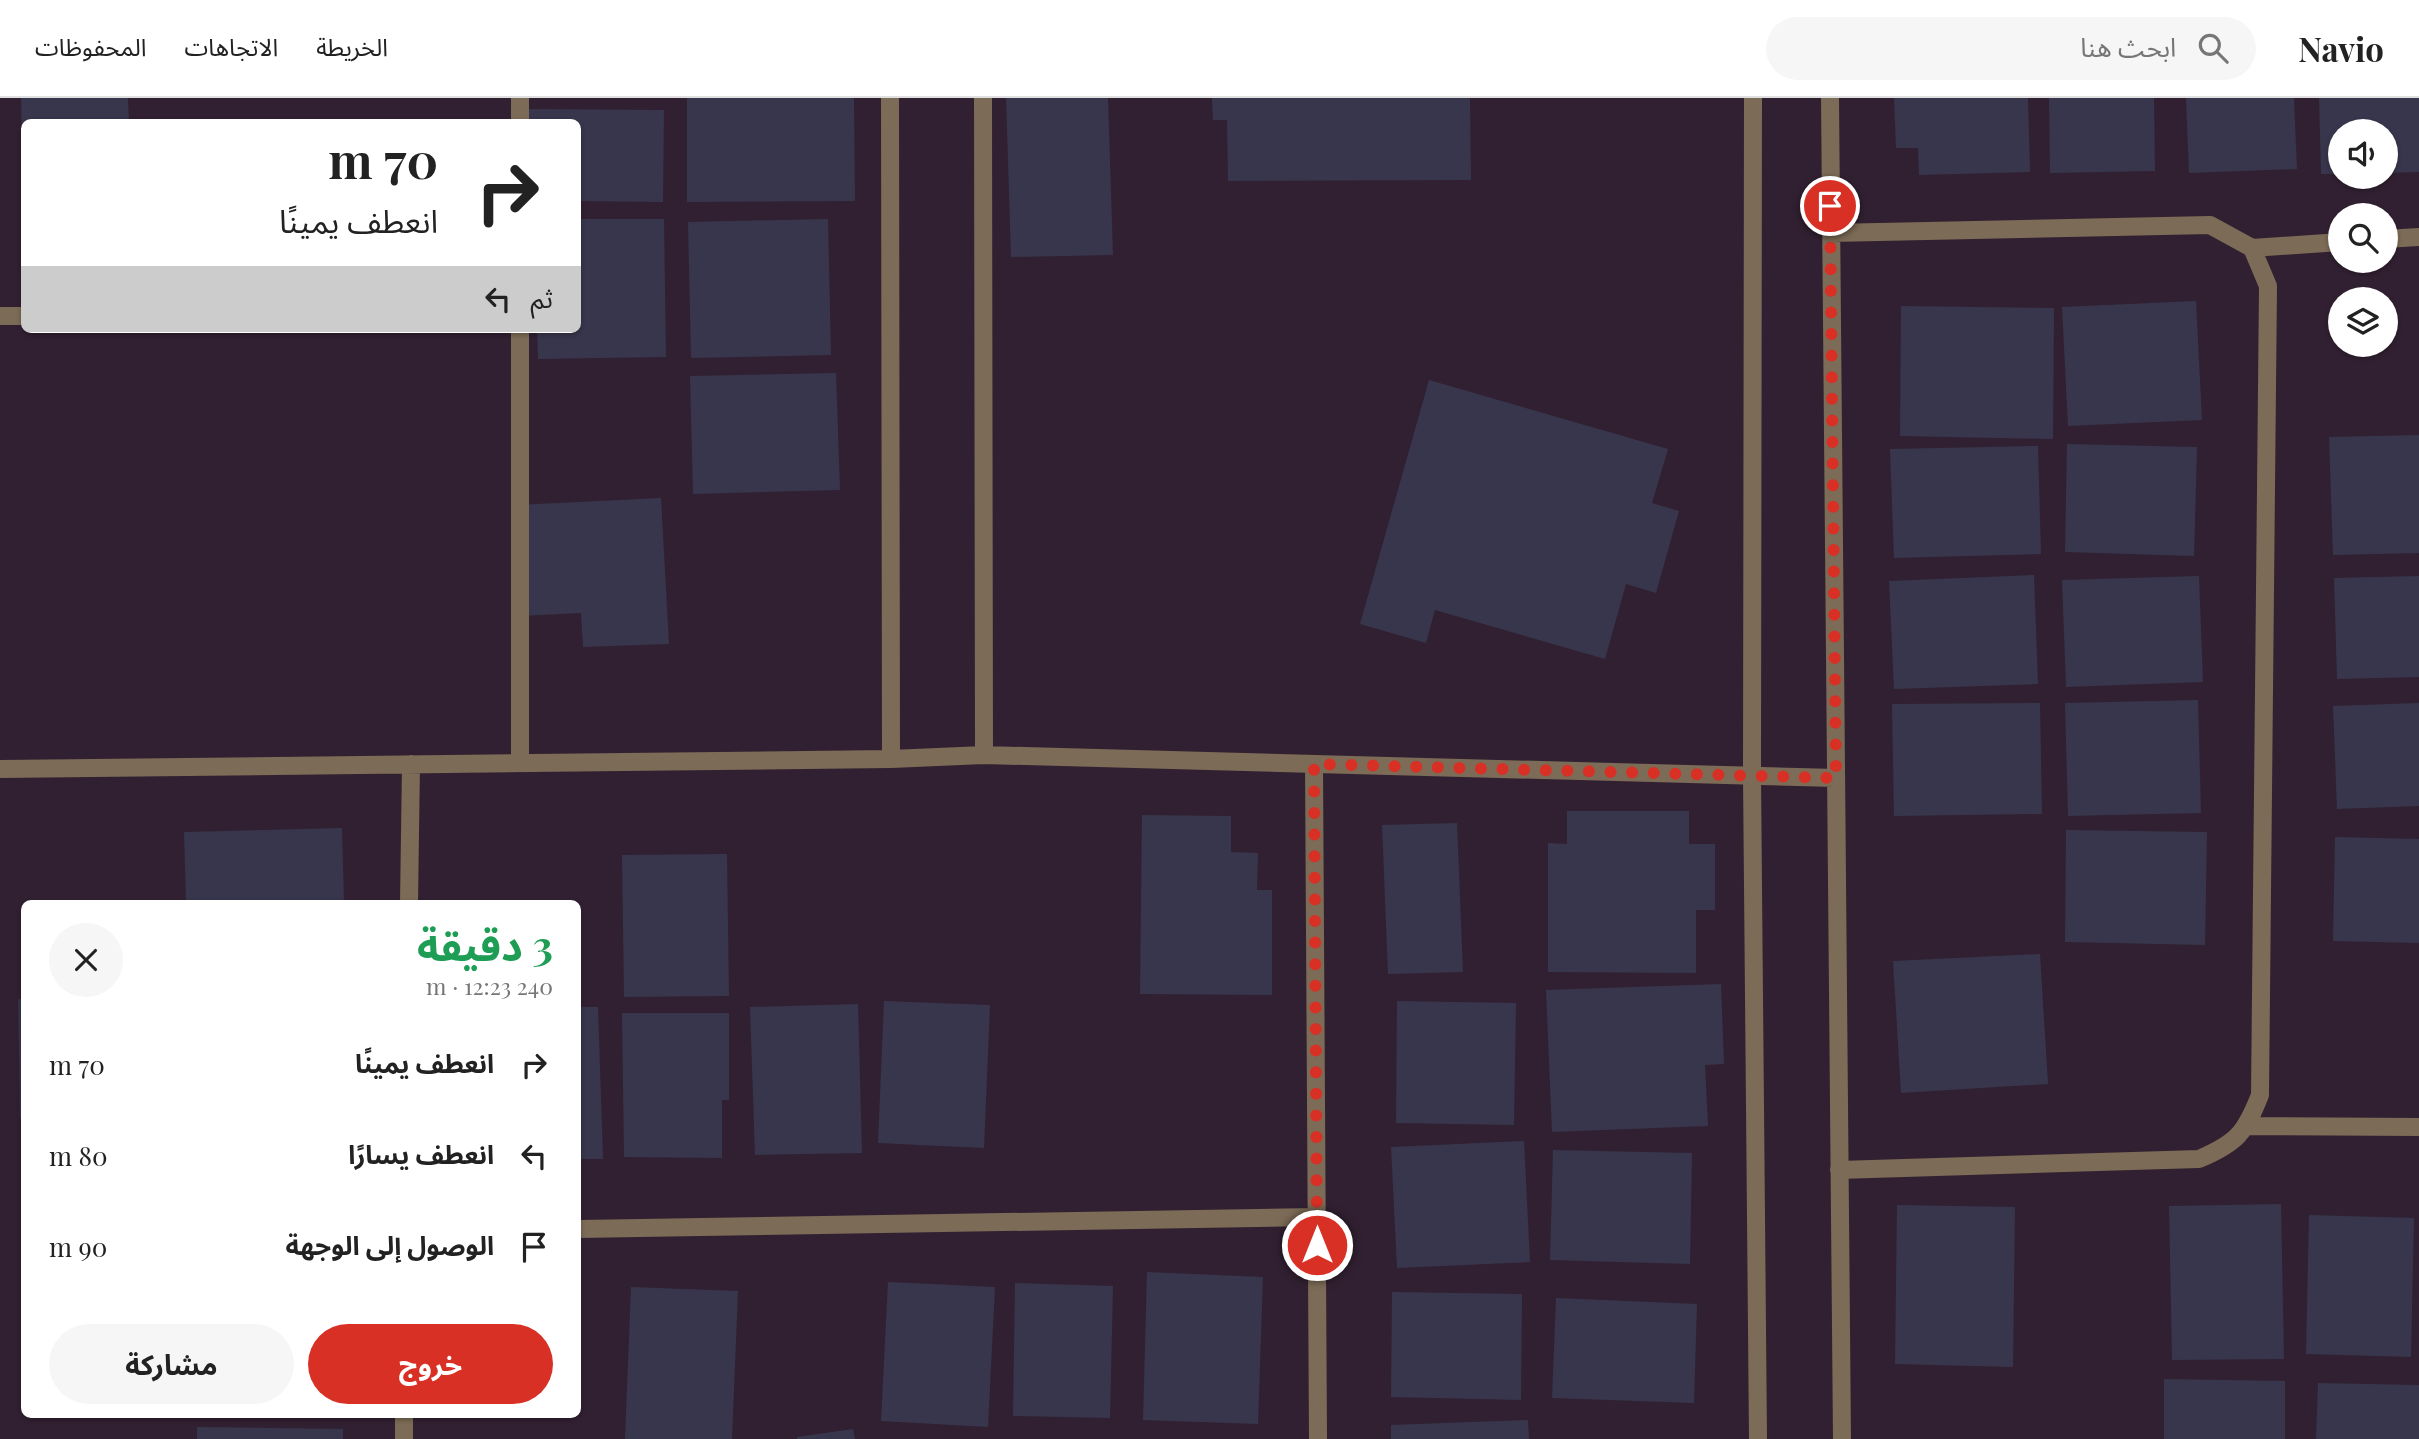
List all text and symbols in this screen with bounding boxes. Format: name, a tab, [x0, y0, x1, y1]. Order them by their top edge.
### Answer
search box	[1766, 17, 2256, 80]
text: Navio	[2298, 26, 2384, 70]
text: ابحث هنا	[2080, 29, 2176, 64]
icon: search	[2194, 29, 2232, 67]
text: المحفوظات	[35, 30, 146, 62]
text: الاتجاهات	[184, 30, 278, 62]
text: الخريطة	[316, 30, 388, 62]
map controls	[2328, 119, 2398, 357]
button: sound	[2328, 119, 2398, 189]
text: 70 m	[328, 126, 438, 191]
icon: right	[462, 147, 553, 238]
pin	[1800, 176, 1860, 236]
icon: arrive	[1811, 187, 1849, 225]
text: انعطف يمينًا	[279, 198, 438, 241]
button: search	[2328, 203, 2398, 273]
icon: left	[479, 280, 517, 318]
text: ثم	[531, 280, 553, 315]
button: layers	[2328, 287, 2398, 357]
text: 3 دقيقة	[417, 916, 553, 972]
button: close	[49, 923, 123, 997]
text: 240 m · 12:23	[426, 970, 553, 1001]
text: انعطف يمينًا	[355, 1045, 494, 1080]
icon: right	[515, 1046, 553, 1084]
text: 70 m	[49, 1047, 105, 1082]
text: انعطف يسارًا	[348, 1136, 494, 1171]
icon: left	[515, 1137, 553, 1175]
text: 80 m	[49, 1138, 108, 1173]
position arrow	[1280, 1208, 1354, 1282]
text: الوصول إلى الوجهة	[286, 1227, 494, 1262]
icon: arrive	[515, 1228, 553, 1266]
text: 90 m	[49, 1229, 107, 1264]
button: مشاركة	[49, 1324, 294, 1404]
button: خروج	[308, 1324, 553, 1404]

